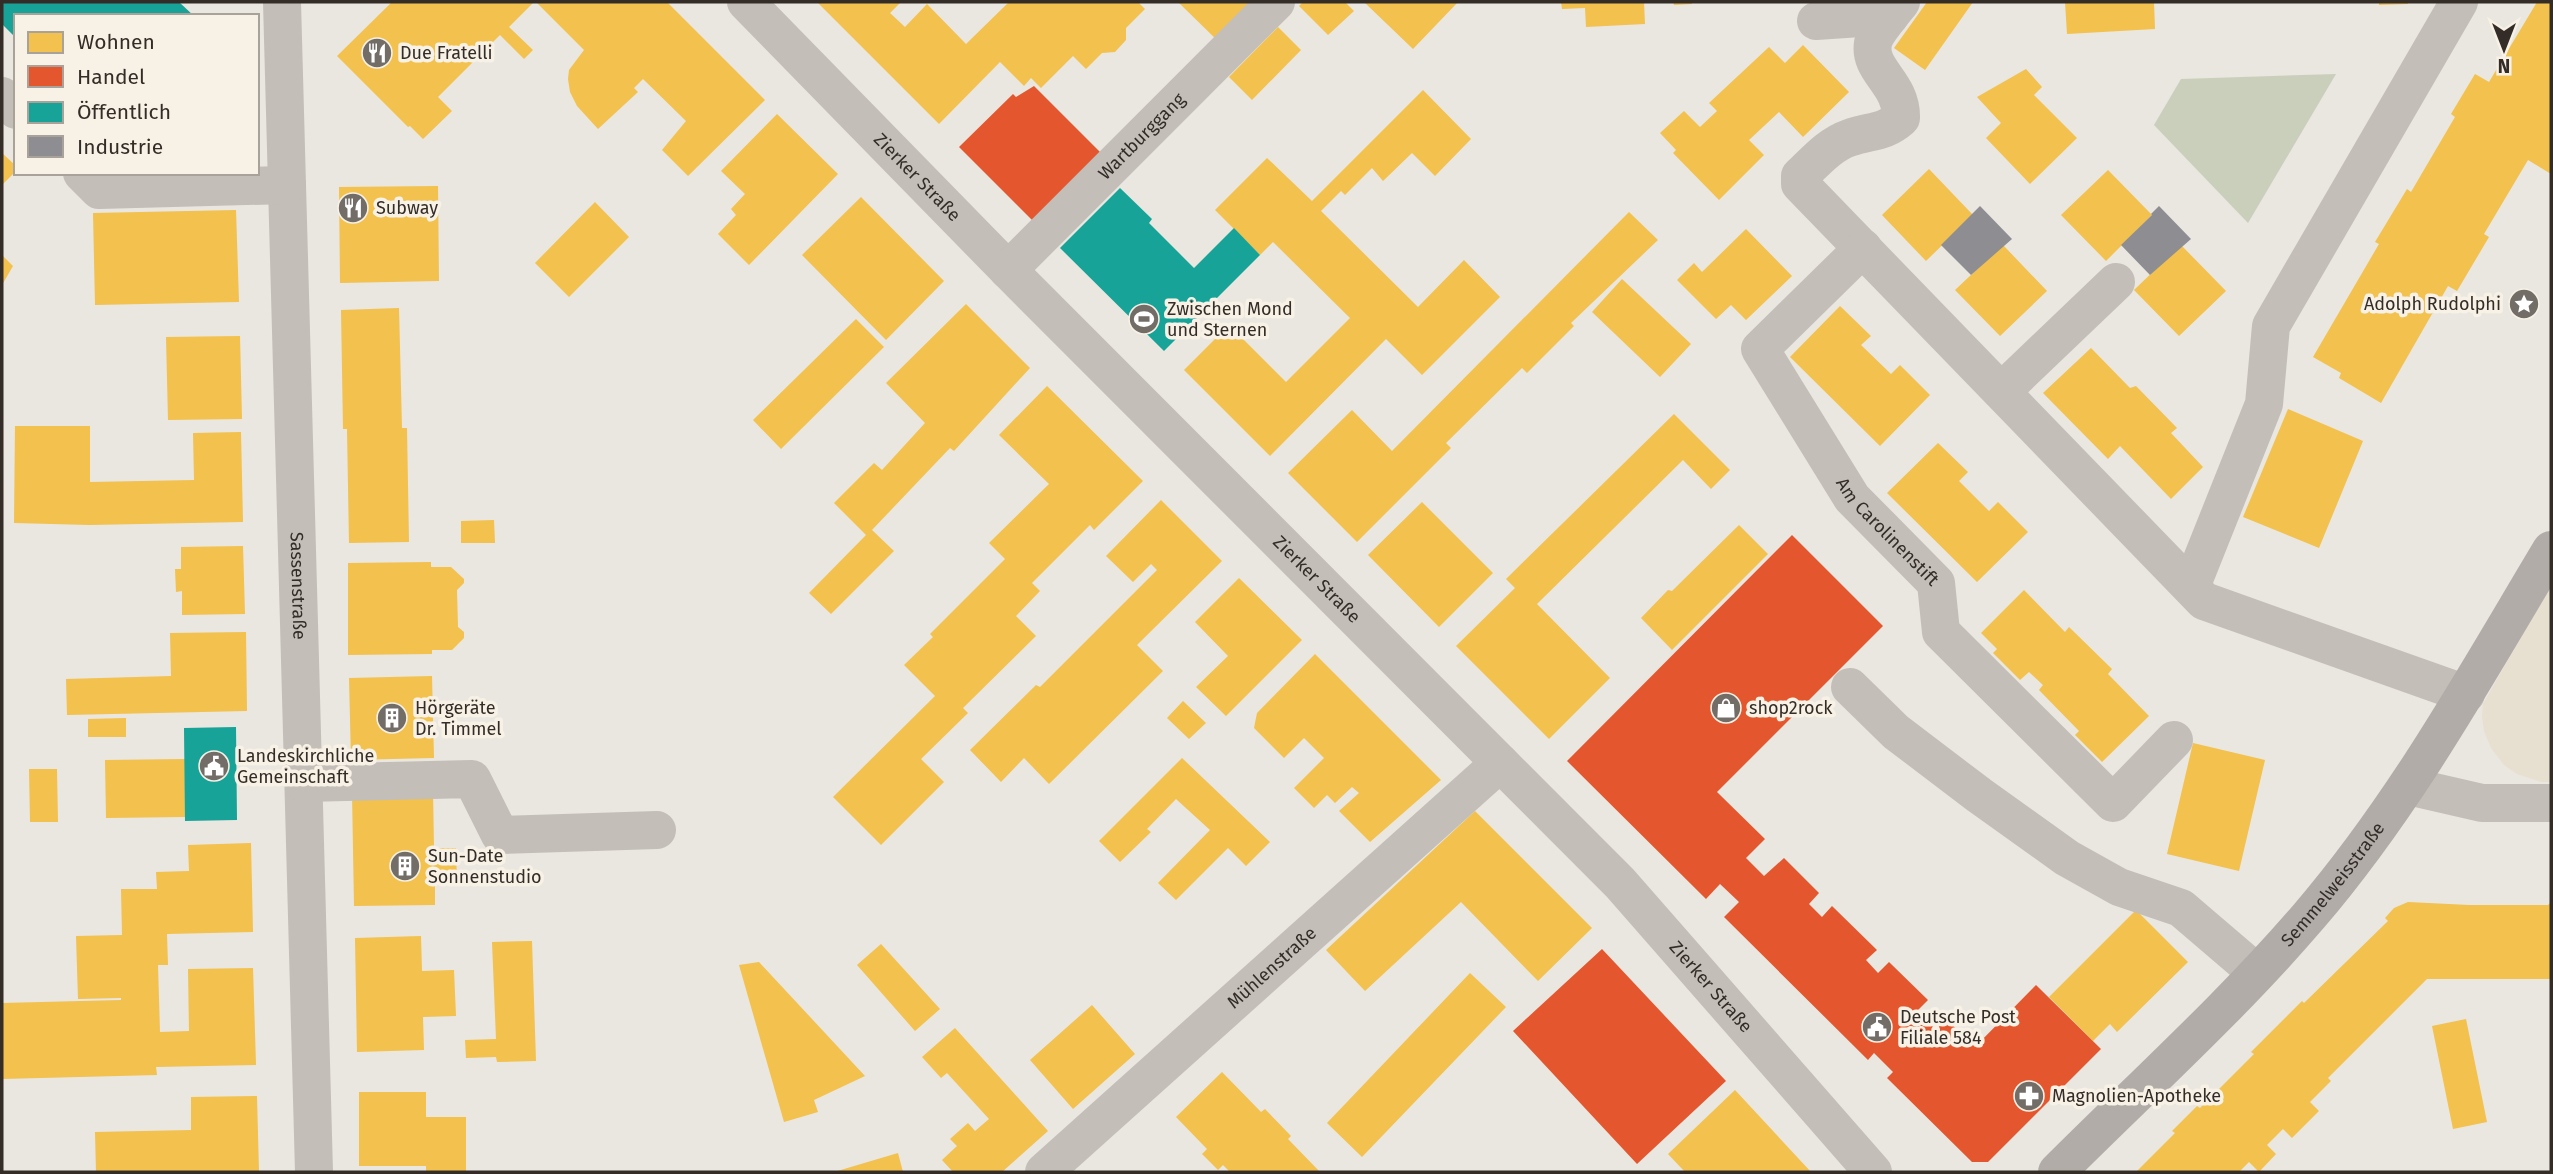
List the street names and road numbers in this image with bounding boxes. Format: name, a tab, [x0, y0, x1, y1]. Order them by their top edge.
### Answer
street label: Wartburggang	[1094, 88, 1190, 184]
street label: Zierker Straße	[869, 128, 965, 226]
street label: Am Carolinenstift	[1831, 474, 1944, 591]
street label: Zierker Straße	[1269, 531, 1365, 628]
street label: Sassenstraße	[285, 532, 310, 640]
street label: Semmelweisstraße	[2276, 818, 2389, 951]
street label: Mühlenstraße	[1223, 922, 1321, 1013]
street label: Zierker Straße	[1665, 936, 1757, 1037]

